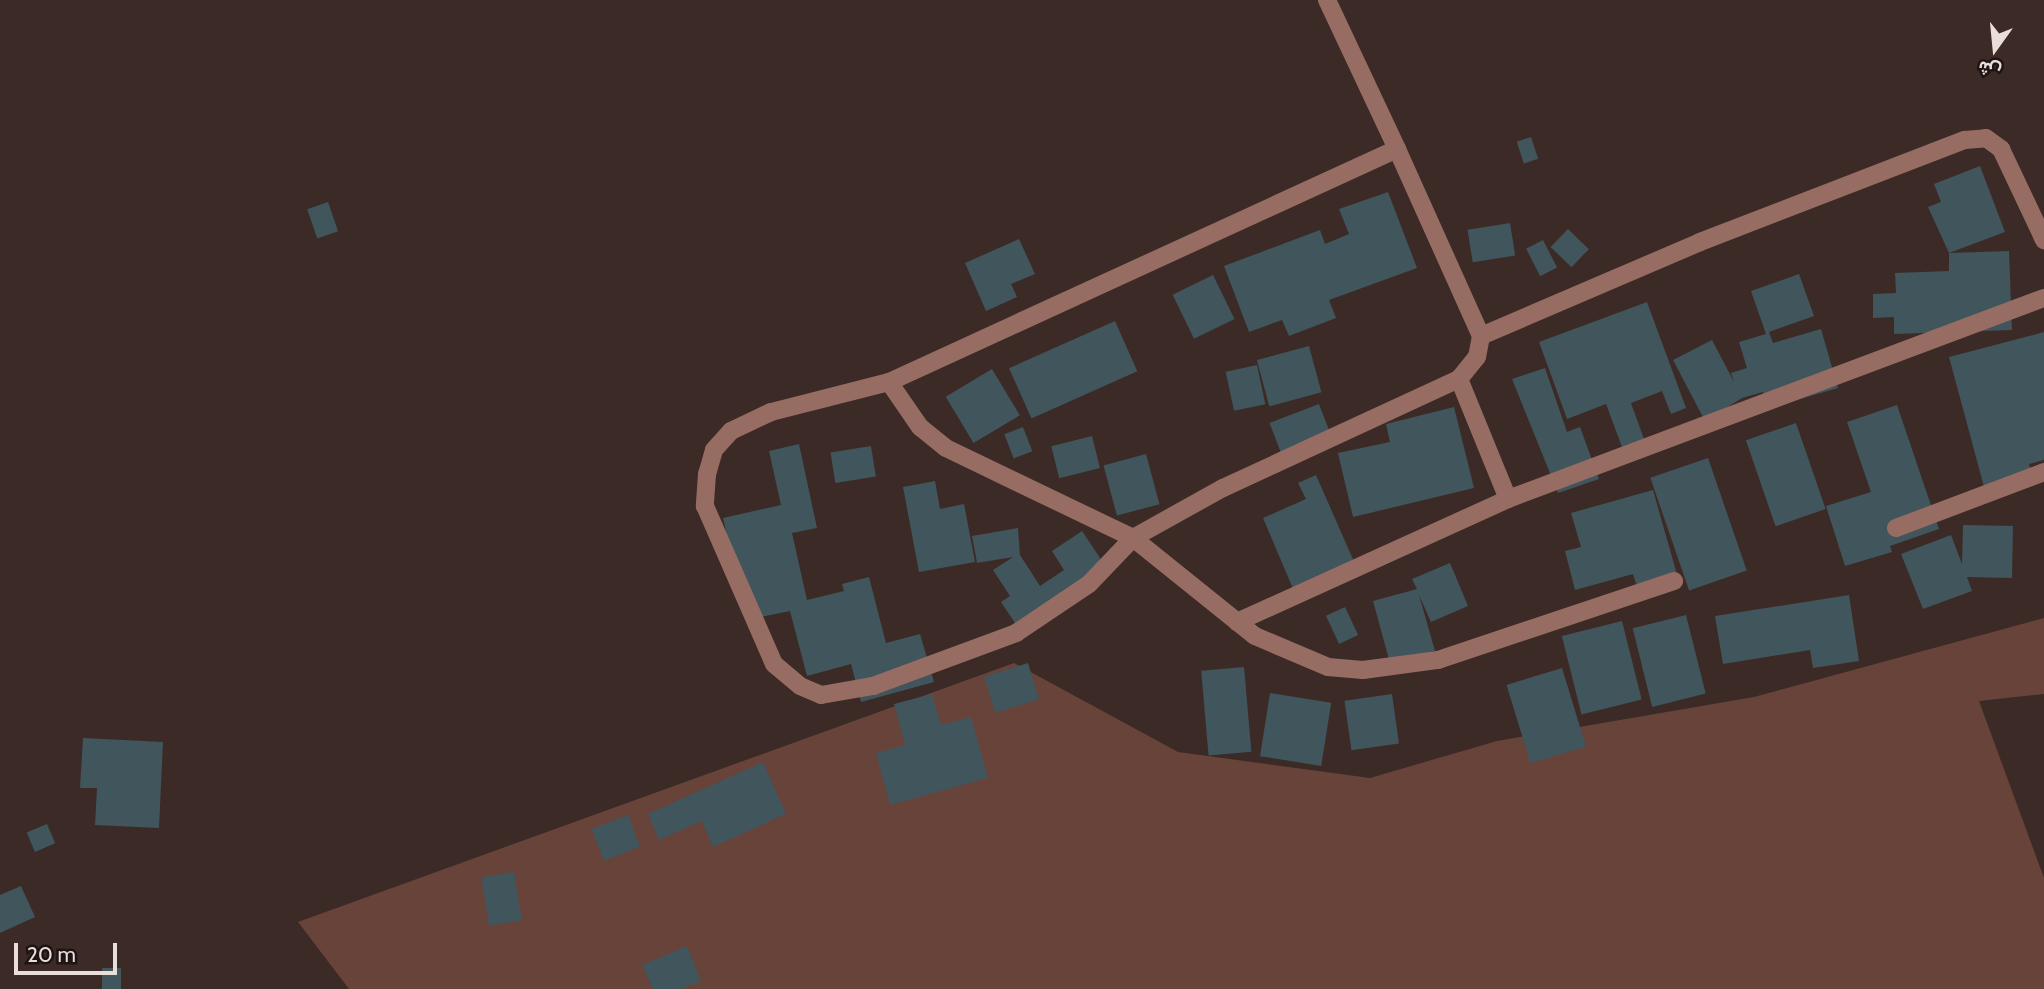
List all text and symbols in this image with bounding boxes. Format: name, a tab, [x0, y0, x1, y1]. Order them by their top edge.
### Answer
north arrow	[1960, 14, 2030, 84]
text: ش	[1975, 56, 2003, 84]
scale bar	[18, 930, 121, 974]
text: 20 m	[27, 942, 76, 967]

